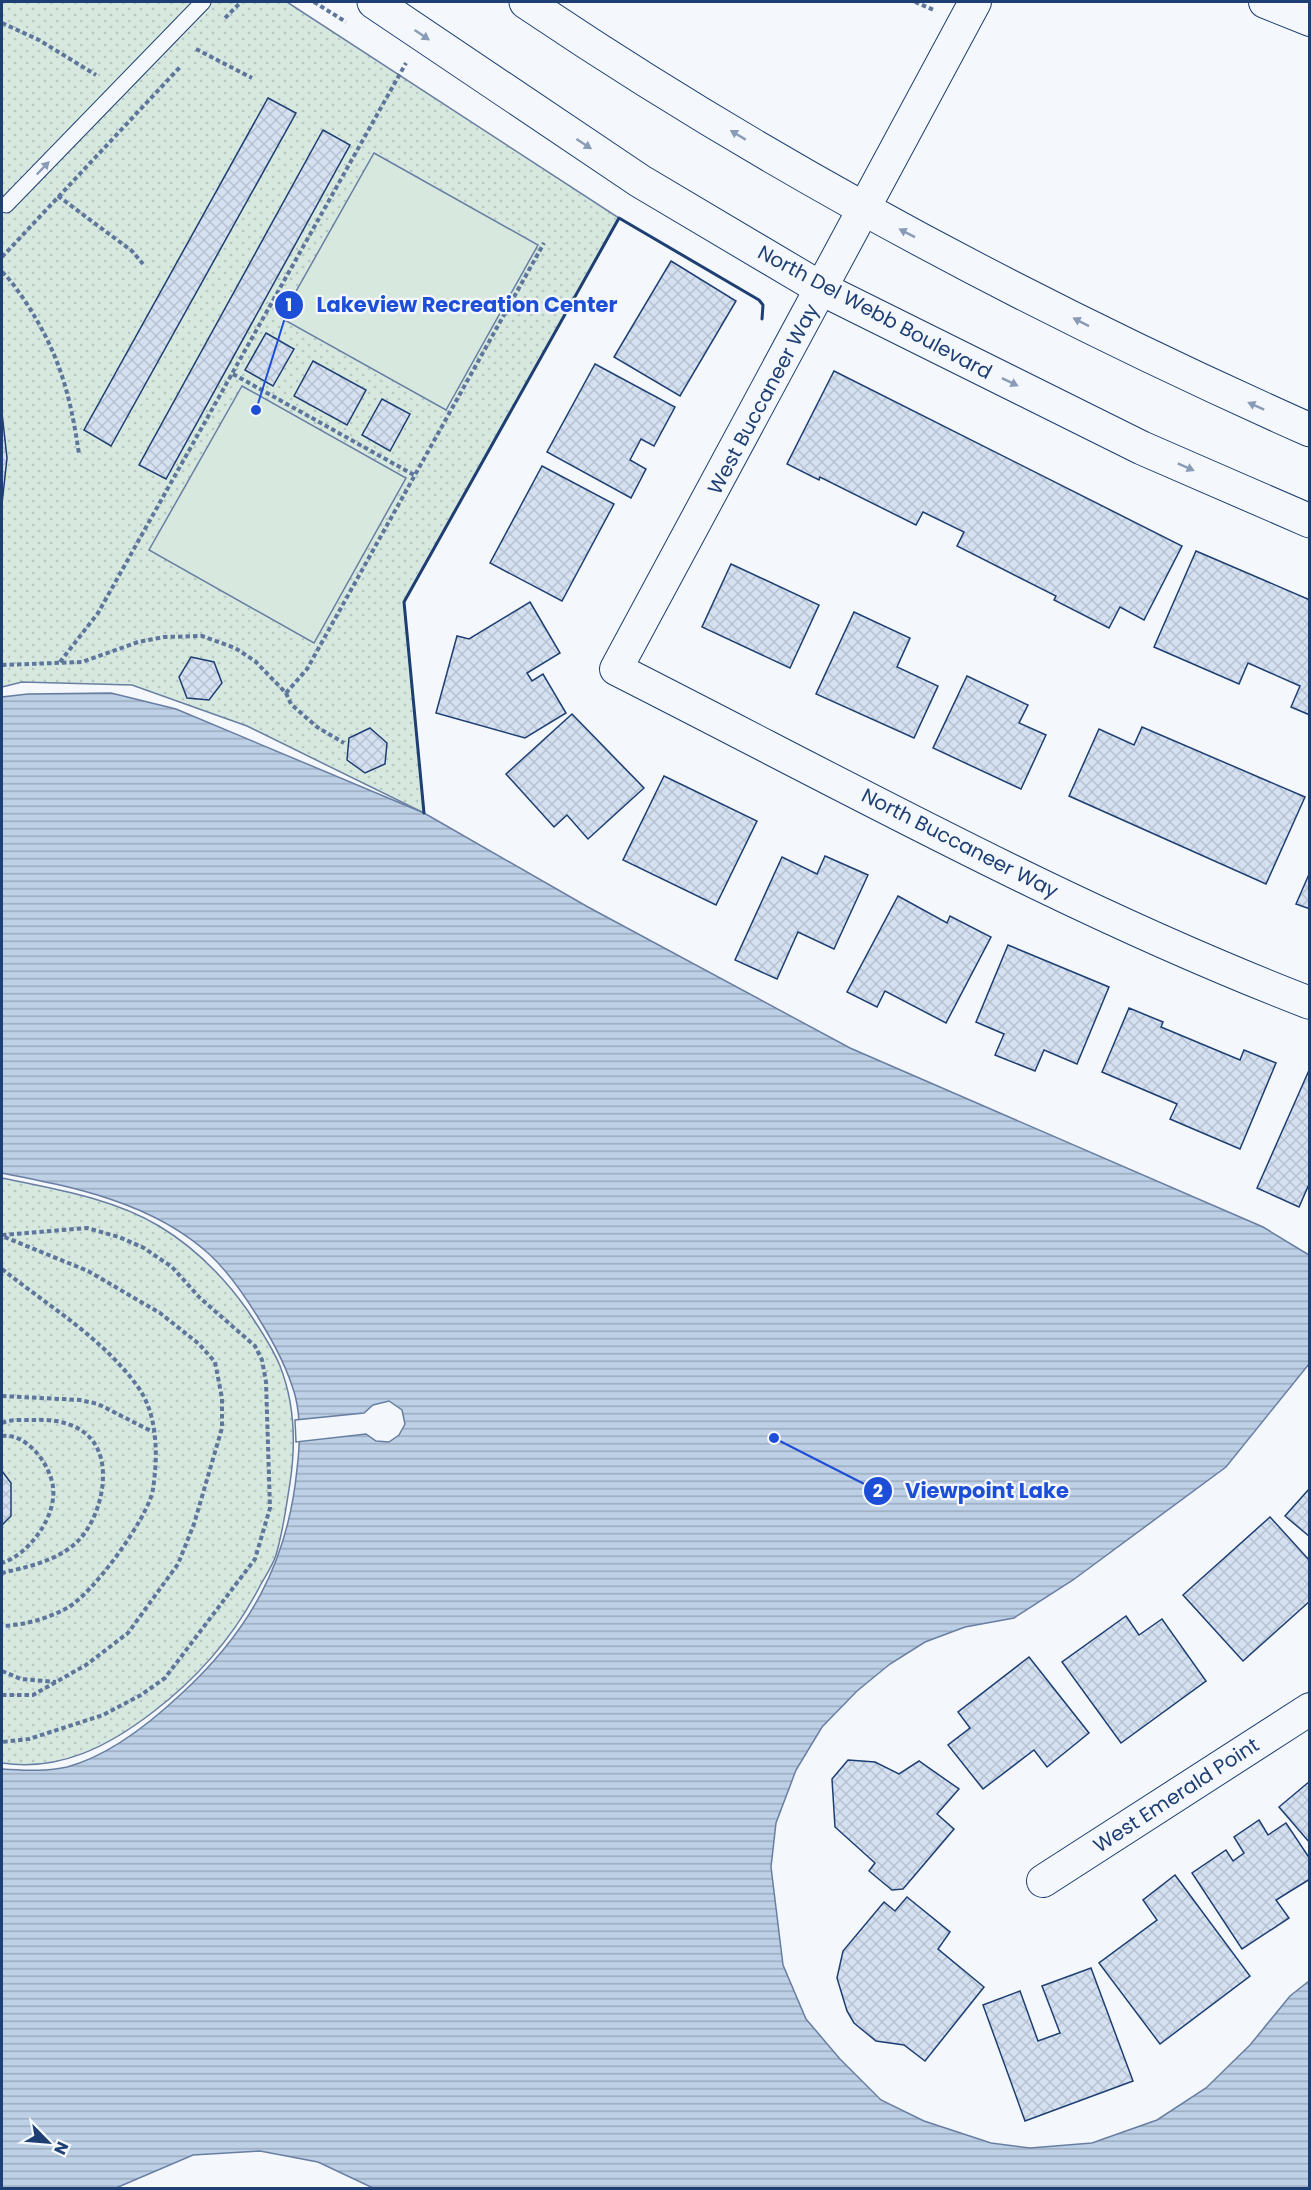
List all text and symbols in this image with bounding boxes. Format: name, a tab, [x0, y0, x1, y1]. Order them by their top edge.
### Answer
one-way arrow	[414, 29, 430, 40]
one-way arrow	[729, 130, 746, 140]
one-way arrow	[575, 138, 591, 150]
one-way arrow	[36, 161, 49, 176]
one-way arrow	[898, 228, 915, 238]
street label: North Del Webb Boulevard	[753, 238, 997, 386]
callout: Lakeview Recreation Center	[274, 285, 629, 324]
text: Lakeview Recreation Center	[317, 290, 617, 319]
text: 1	[286, 292, 292, 317]
street label: West Buccaneer Way	[701, 299, 825, 499]
one-way arrow	[1072, 317, 1089, 326]
one-way arrow	[1001, 377, 1019, 387]
one-way arrow	[1247, 401, 1265, 411]
one-way arrow	[1177, 462, 1195, 472]
street label: North Buccaneer Way	[857, 781, 1063, 905]
callout: Viewpoint Lake	[863, 1472, 1081, 1511]
text: Viewpoint Lake	[905, 1476, 1069, 1505]
text: 2	[873, 1478, 883, 1503]
street label: West Emerald Point	[1088, 1731, 1264, 1859]
north arrow	[18, 2112, 78, 2172]
text: N	[48, 2138, 74, 2158]

